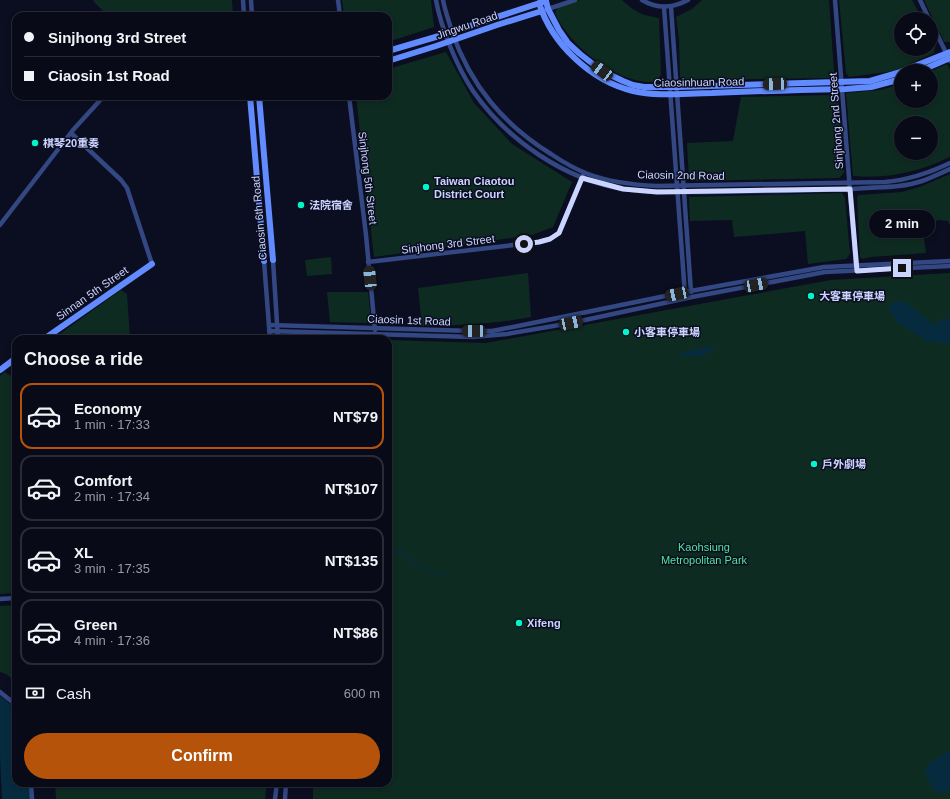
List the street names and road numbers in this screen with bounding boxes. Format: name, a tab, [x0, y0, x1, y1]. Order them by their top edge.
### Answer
street label: Jingwu Road	[435, 9, 499, 41]
street label: Sinjhong 2nd Street	[827, 72, 845, 170]
street label: Ciaosinhuan Road	[654, 75, 744, 89]
street label: Sinjhong 5th Street	[356, 131, 380, 225]
street label: Ciaosin 2nd Road	[637, 168, 725, 182]
street label: Ciaosin 6th Road	[249, 175, 269, 261]
street label: Sinjhong 3rd Street	[401, 232, 495, 256]
street label: Sinnan 5th Street	[54, 264, 130, 322]
street label: Ciaosin 1st Road	[367, 313, 451, 327]

